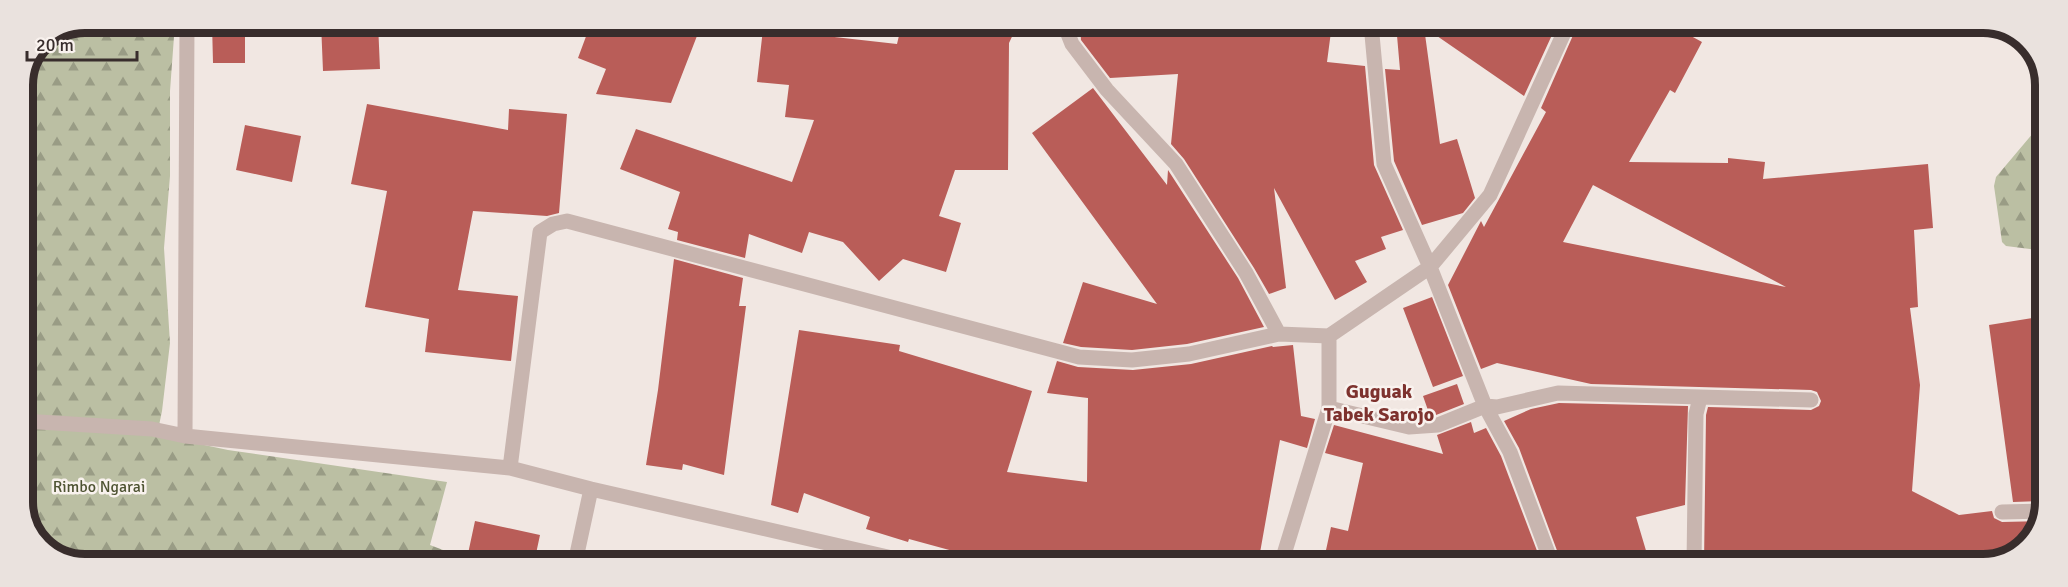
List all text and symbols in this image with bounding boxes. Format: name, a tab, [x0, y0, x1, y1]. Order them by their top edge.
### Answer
scale bar	[27, 24, 136, 62]
text: 20 m	[36, 34, 74, 56]
district label: Guguak Tabek Sarojo	[1324, 379, 1434, 427]
park label: Rimbo Ngarai	[53, 477, 145, 497]

